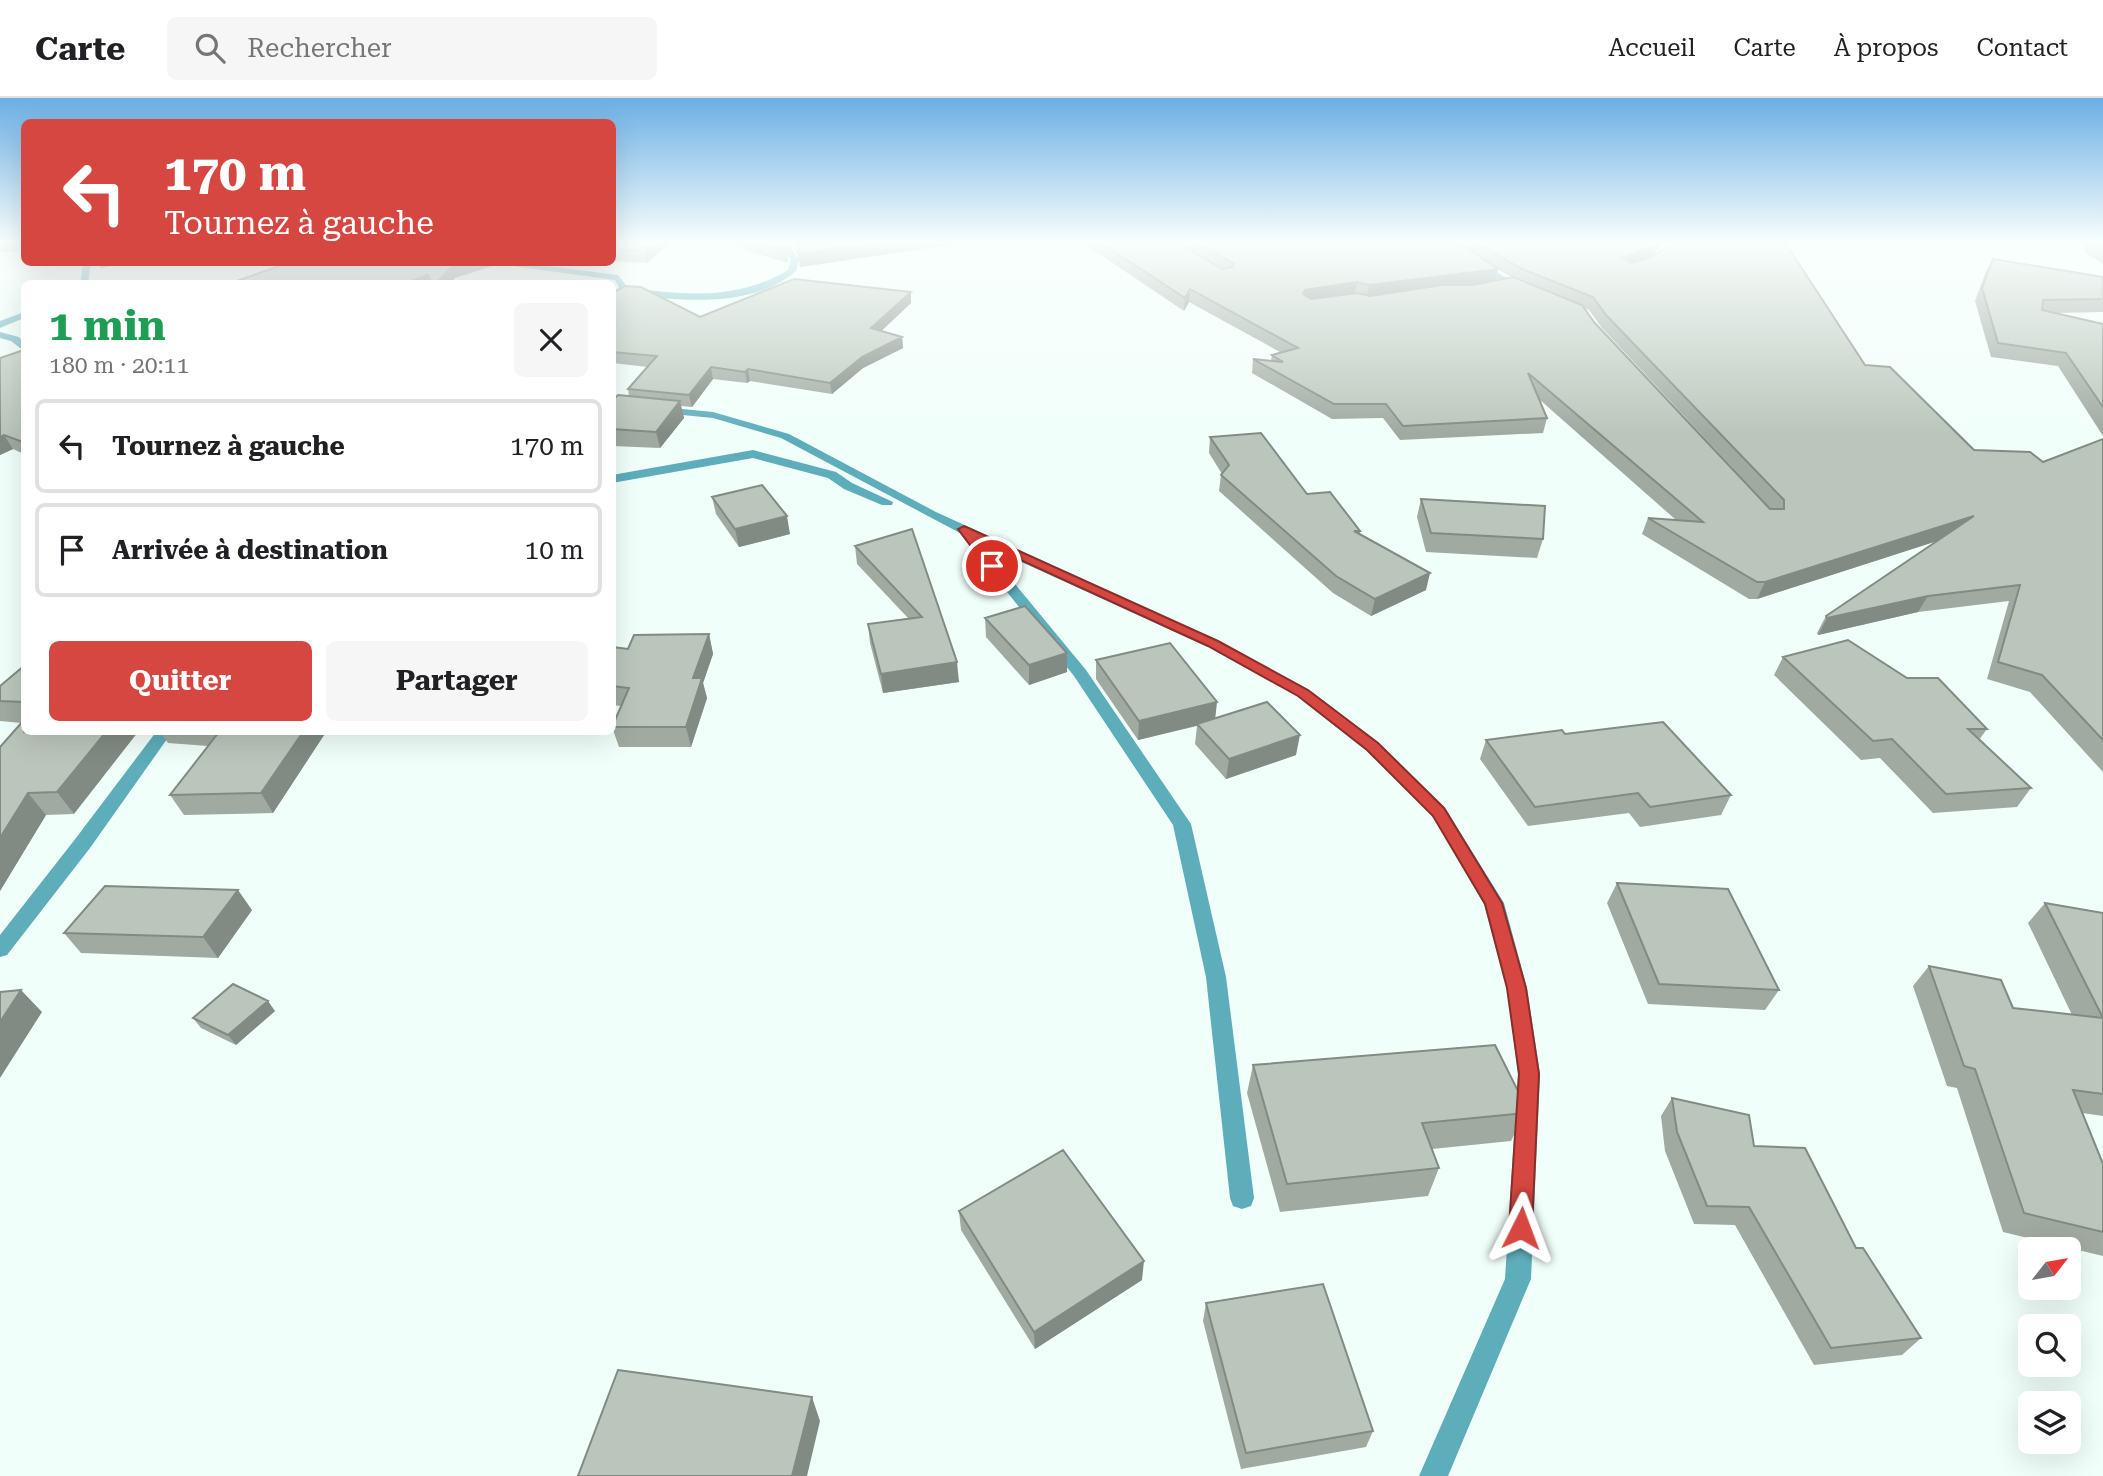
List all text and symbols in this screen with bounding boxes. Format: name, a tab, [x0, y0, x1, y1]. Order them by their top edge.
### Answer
search box	[167, 17, 657, 80]
text: Carte	[35, 29, 125, 68]
icon: search	[191, 29, 229, 67]
text: Rechercher	[247, 33, 392, 63]
text: Accueil	[1609, 34, 1695, 62]
text: Carte	[1733, 34, 1796, 62]
text: À propos	[1834, 34, 1938, 62]
text: Contact	[1976, 34, 2068, 62]
text: 170 m	[164, 145, 306, 202]
icon: left	[49, 147, 140, 238]
text: Tournez à gauche	[164, 204, 434, 242]
text: 1 min	[49, 301, 166, 350]
button: close	[514, 303, 588, 377]
text: 180 m · 20:11	[49, 352, 189, 379]
icon: left	[53, 427, 91, 465]
text: Tournez à gauche	[112, 431, 345, 461]
text: 170 m	[510, 431, 584, 461]
icon: arrive	[53, 531, 91, 569]
text: Arrivée à destination	[112, 535, 388, 565]
text: 10 m	[525, 535, 584, 565]
pin	[962, 536, 1022, 596]
icon: arrive	[973, 547, 1011, 585]
button: Quitter	[49, 641, 312, 721]
button: Partager	[326, 641, 588, 721]
position arrow	[1484, 1191, 1558, 1265]
north arrow	[2018, 1237, 2081, 1300]
map controls	[2018, 1237, 2081, 1454]
button: search	[2018, 1314, 2081, 1377]
button: layers	[2018, 1391, 2081, 1454]

